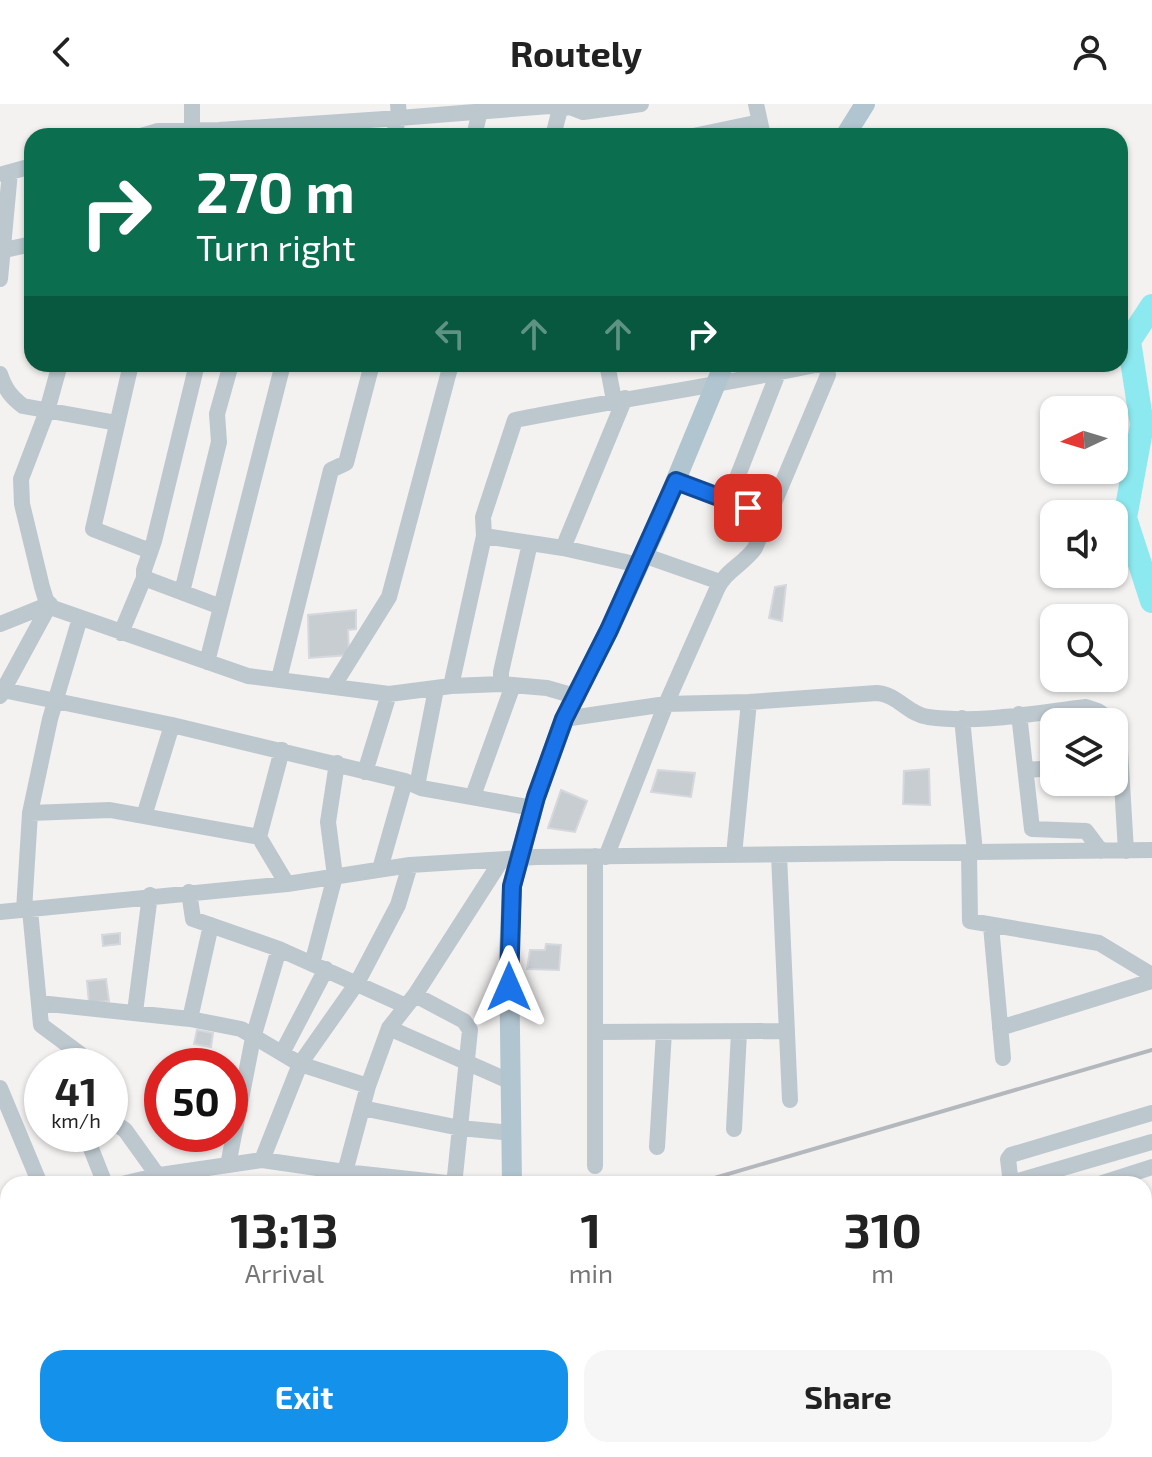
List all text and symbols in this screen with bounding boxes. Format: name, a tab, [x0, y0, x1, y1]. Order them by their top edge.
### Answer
icon: back	[40, 30, 84, 74]
icon: person	[1068, 30, 1112, 74]
text: Routely	[510, 31, 642, 74]
text: 270 m	[196, 157, 355, 224]
icon: right	[64, 160, 168, 264]
text: Turn right	[196, 225, 356, 268]
icon: left	[428, 312, 472, 356]
icon: ahead	[512, 312, 556, 356]
icon: ahead	[596, 312, 640, 356]
icon: right	[680, 312, 724, 356]
north arrow	[1040, 396, 1128, 484]
map controls	[1040, 396, 1128, 796]
pin	[714, 474, 782, 542]
icon: arrive	[726, 486, 770, 530]
button: sound	[1040, 500, 1128, 588]
button: search	[1040, 604, 1128, 692]
button: layers	[1040, 708, 1128, 796]
position arrow	[467, 945, 551, 1029]
speed limit sign: 50	[144, 1048, 248, 1152]
text: 41	[55, 1066, 97, 1114]
text: km/h	[51, 1108, 101, 1132]
text: 13:13	[230, 1200, 339, 1258]
text: 1	[581, 1200, 601, 1258]
text: 310	[843, 1200, 922, 1258]
text: Arrival	[245, 1257, 324, 1288]
text: min	[569, 1257, 613, 1288]
text: m	[871, 1257, 894, 1288]
button: Exit	[40, 1350, 568, 1442]
button: Share	[584, 1350, 1112, 1442]

